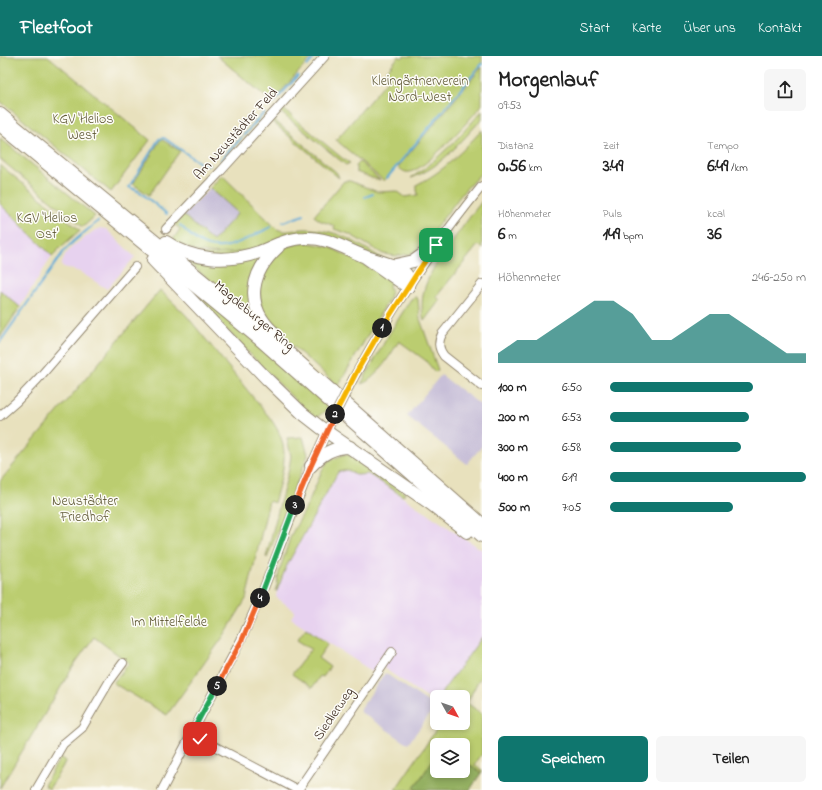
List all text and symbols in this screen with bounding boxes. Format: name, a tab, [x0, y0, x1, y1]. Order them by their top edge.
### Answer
text: Fleetfoot	[20, 15, 93, 42]
text: Start	[580, 18, 610, 39]
text: Karte	[632, 18, 662, 39]
text: Über uns	[684, 18, 736, 39]
text: Kontakt	[758, 18, 802, 39]
text: Morgenlauf	[498, 65, 599, 97]
button: share	[764, 69, 806, 111]
park label: Kleingärtnerverein Nord-West	[372, 71, 469, 108]
street label: Am Neustädter Feld	[189, 83, 283, 185]
text: 09:53	[498, 96, 521, 115]
park label: KGV 'Helios West'	[53, 109, 113, 146]
text: Distanz	[498, 138, 533, 154]
text: Zeit	[603, 138, 620, 154]
text: Tempo	[707, 138, 739, 154]
text: 0.56	[498, 154, 526, 179]
text: 3:49	[603, 154, 623, 179]
text: 6:49	[707, 154, 728, 179]
text: km	[526, 160, 542, 176]
text: /km	[728, 160, 748, 176]
text: Höhenmeter	[498, 206, 551, 222]
text: Puls	[603, 206, 622, 222]
text: kcal	[707, 206, 725, 222]
park label: KGV 'Helios Ost'	[17, 208, 77, 245]
text: 6	[498, 222, 505, 247]
text: 149	[603, 222, 620, 247]
text: 36	[707, 222, 722, 247]
pin	[419, 228, 453, 262]
text: m	[505, 228, 517, 244]
text: bpm	[620, 228, 643, 244]
icon: arrive	[425, 234, 447, 256]
text: Höhenmeter	[498, 268, 560, 287]
text: 246–250 m	[752, 268, 806, 287]
street label: Magdeburger Ring	[208, 276, 299, 357]
pin: 1	[372, 318, 392, 338]
text: 1	[380, 320, 384, 336]
text: 100 m	[498, 378, 527, 397]
text: 6:50	[562, 378, 582, 397]
pin: 2	[325, 404, 345, 424]
text: 2	[332, 406, 338, 422]
text: 200 m	[498, 408, 529, 427]
text: 6:53	[562, 408, 582, 427]
text: 300 m	[498, 438, 528, 457]
text: 6:58	[562, 438, 581, 457]
text: 400 m	[498, 468, 528, 487]
text: 6:19	[562, 468, 577, 487]
park label: Neustädter Friedhof	[52, 491, 119, 528]
pin: 3	[285, 495, 305, 515]
text: 3	[293, 497, 297, 513]
text: 500 m	[498, 498, 530, 517]
text: 7:05	[562, 498, 582, 517]
pin: 4	[250, 588, 270, 608]
text: 4	[258, 590, 262, 606]
park label: Im Mittelfelde	[131, 612, 208, 633]
pin: 5	[207, 676, 227, 696]
text: 5	[214, 678, 220, 694]
street label: Siedlerweg	[308, 683, 360, 745]
north arrow	[430, 690, 470, 730]
map controls	[430, 690, 470, 778]
pin	[183, 722, 217, 756]
icon: check	[189, 728, 211, 750]
button: Speichern	[498, 736, 648, 782]
button: Teilen	[656, 736, 806, 782]
button: layers	[430, 738, 470, 778]

